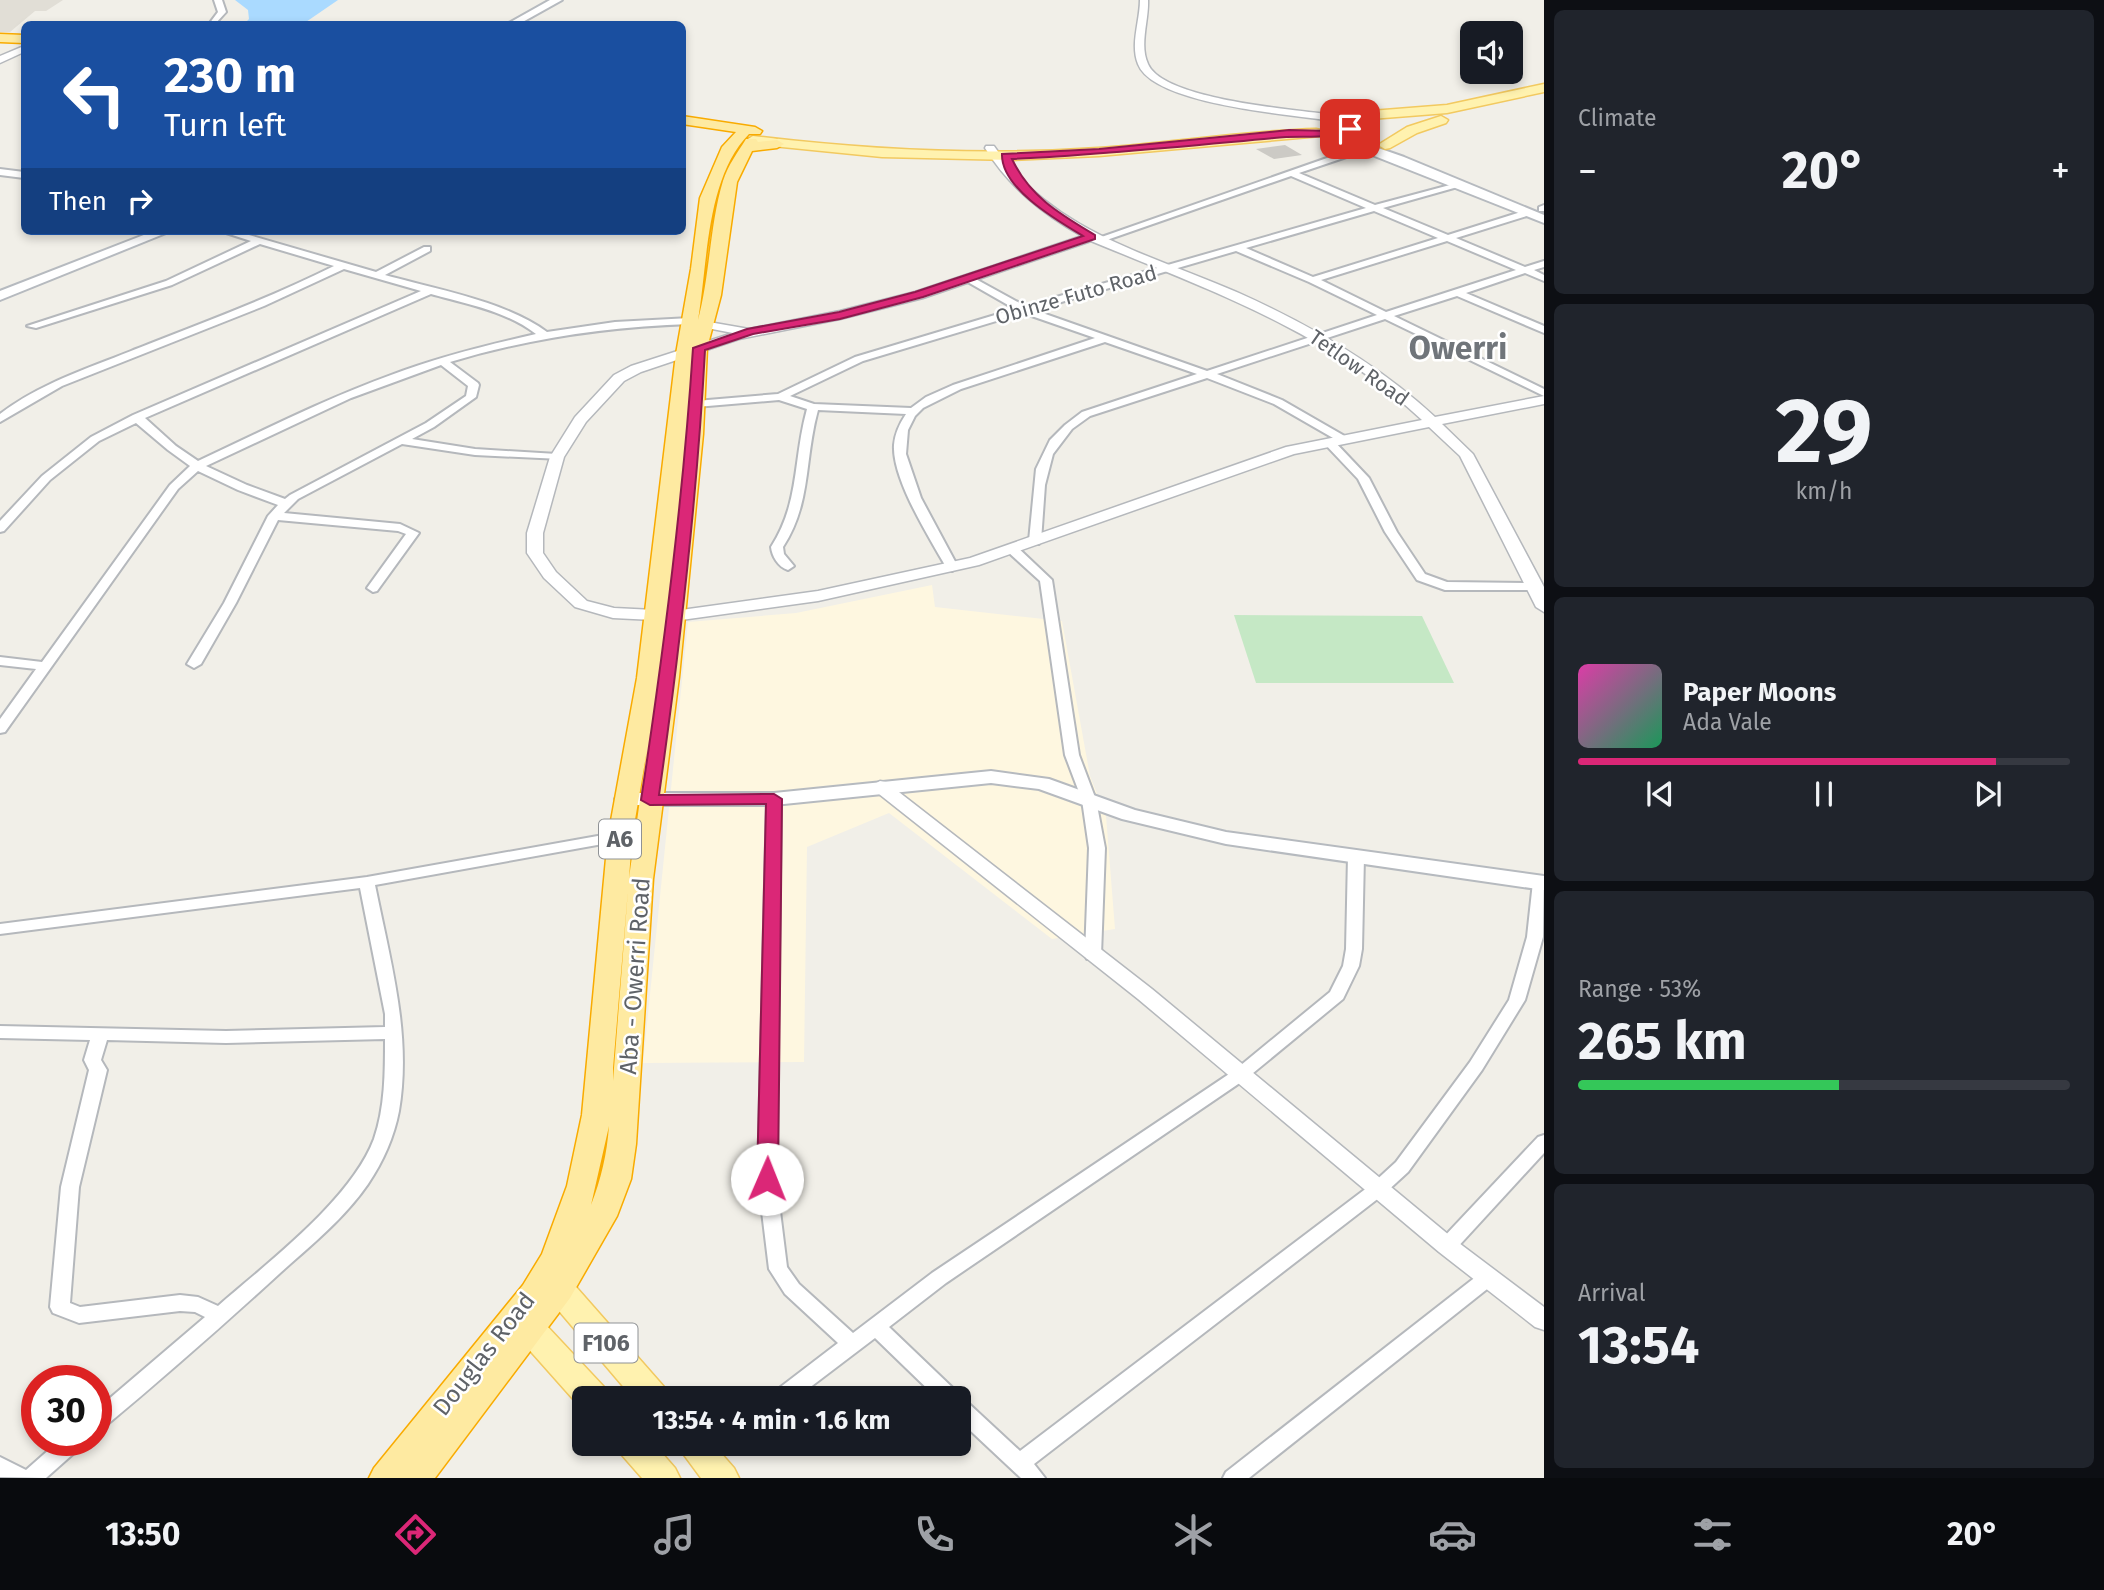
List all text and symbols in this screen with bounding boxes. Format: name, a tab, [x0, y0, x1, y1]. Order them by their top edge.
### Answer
map controls	[1460, 21, 1523, 84]
button: sound	[1460, 21, 1523, 84]
text: 230 m	[164, 46, 296, 105]
icon: left	[49, 49, 140, 140]
pin	[1320, 99, 1380, 159]
text: Climate	[1578, 104, 1657, 132]
text: Turn left	[164, 106, 286, 144]
icon: arrive	[1331, 110, 1369, 148]
text: 20°	[1782, 139, 1866, 202]
text: −	[1578, 148, 1597, 194]
text: +	[2051, 148, 2070, 194]
icon: right	[121, 182, 159, 220]
text: Then	[49, 186, 107, 217]
street label: Obinze Futo Road	[992, 260, 1160, 330]
street label: Tetlow Road	[1304, 324, 1414, 412]
district label: Owerri	[1409, 329, 1507, 367]
text: 29	[1775, 377, 1873, 486]
text: km/h	[1796, 477, 1852, 505]
text: Paper Moons	[1683, 677, 1836, 708]
text: Ada Vale	[1683, 708, 1772, 736]
icon: previous	[1641, 775, 1679, 813]
icon: pause	[1805, 775, 1843, 813]
icon: next	[1969, 775, 2007, 813]
road number: A6	[599, 820, 641, 859]
street label: Aba - Owerri Road	[614, 877, 656, 1075]
text: Range · 53%	[1578, 975, 1701, 1003]
text: 265 km	[1578, 1010, 1747, 1073]
position arrow	[730, 1142, 804, 1216]
text: Arrival	[1578, 1279, 1645, 1307]
street label: Douglas Road	[427, 1287, 541, 1421]
text: 13:54	[1578, 1314, 1699, 1377]
road number: F106	[574, 1324, 638, 1362]
speed limit sign: 30	[21, 1365, 112, 1456]
text: 13:54 · 4 min · 1.6 km	[652, 1405, 891, 1436]
icon: directions	[391, 1510, 440, 1559]
icon: music	[650, 1510, 699, 1559]
icon: phone	[910, 1510, 959, 1559]
icon: climate	[1169, 1510, 1218, 1559]
icon: car	[1428, 1510, 1477, 1559]
icon: filters	[1688, 1510, 1737, 1559]
text: 13:50	[105, 1515, 180, 1553]
text: 20°	[1947, 1515, 1999, 1553]

